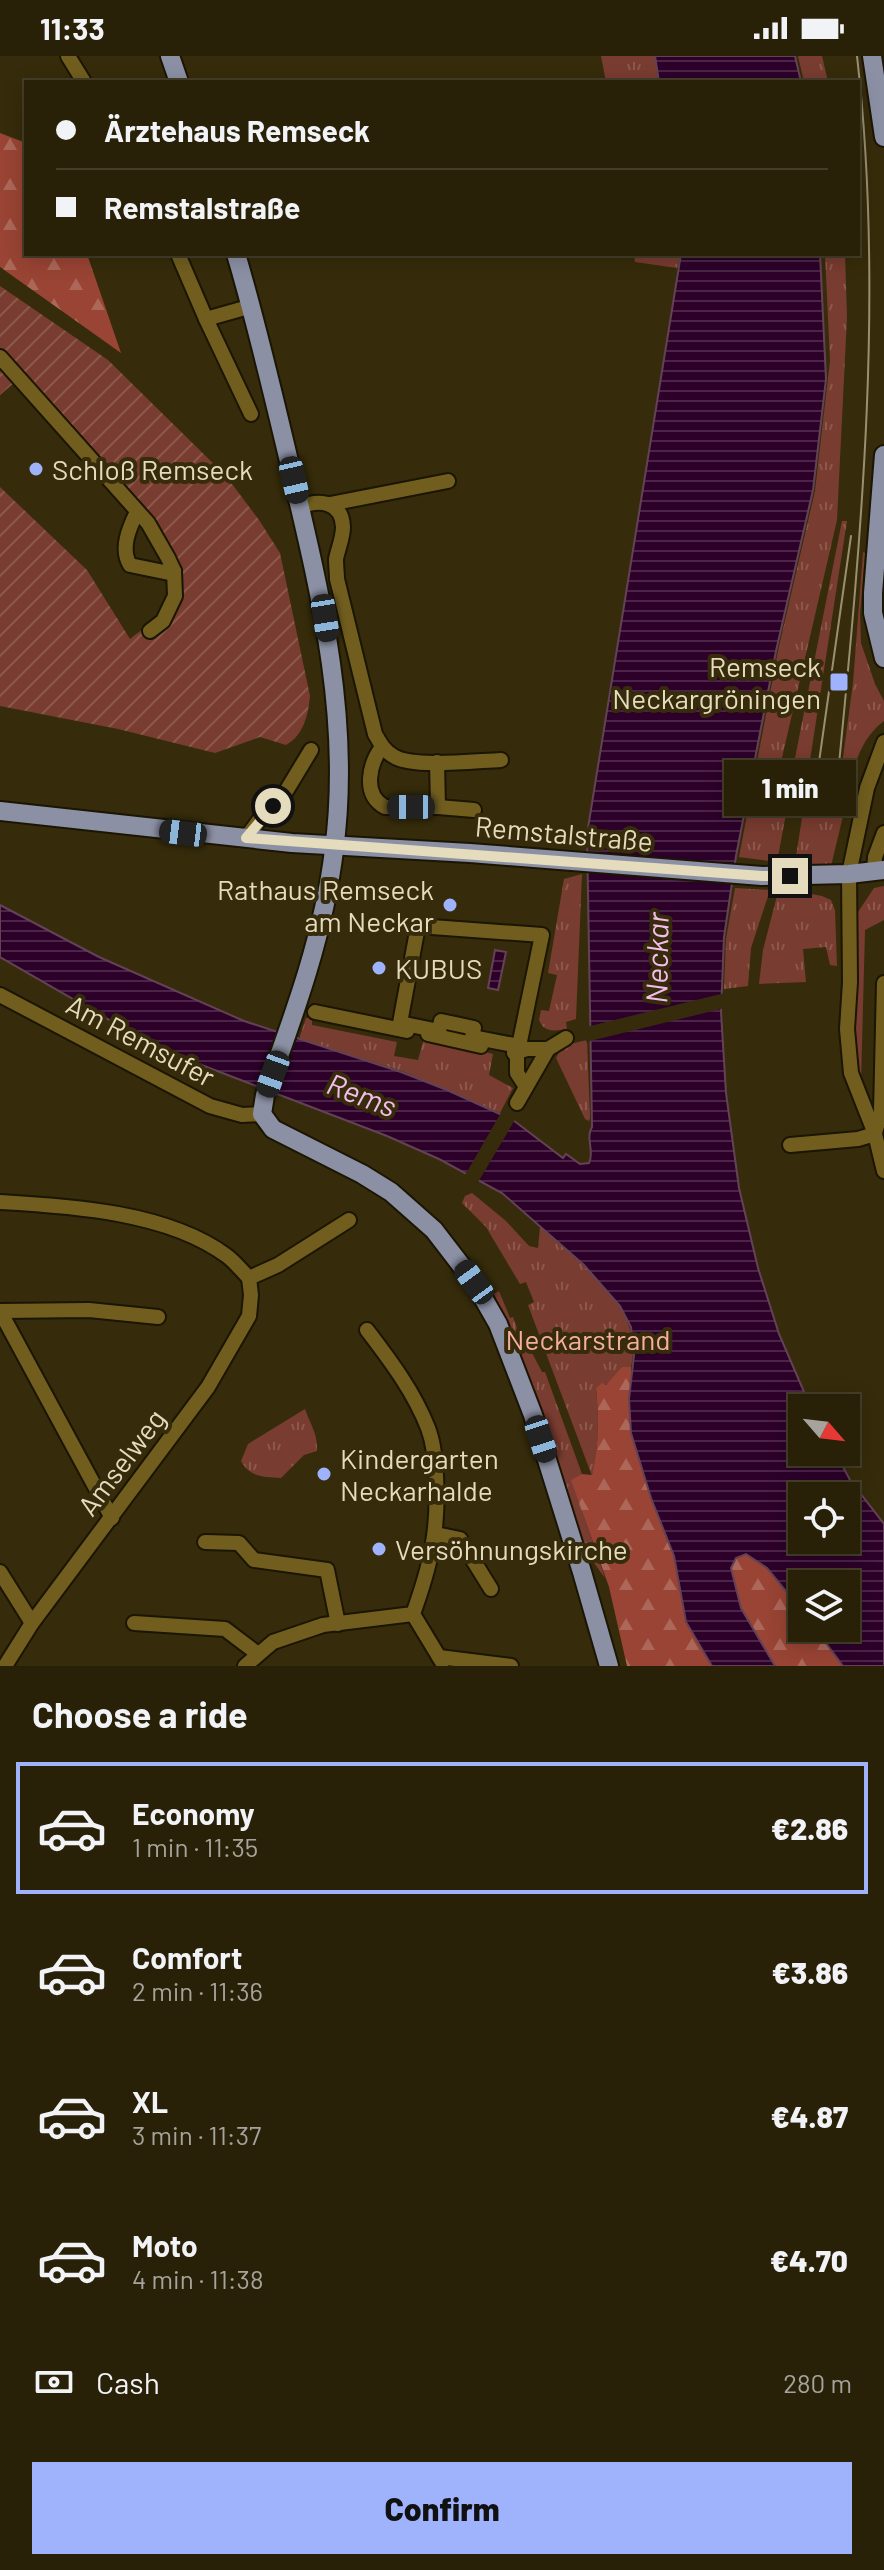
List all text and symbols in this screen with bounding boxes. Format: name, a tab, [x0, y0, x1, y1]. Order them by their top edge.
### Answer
text: 11:33	[40, 10, 105, 46]
text: Ärztehaus Remseck	[104, 112, 370, 148]
text: Remstalstraße	[104, 189, 300, 225]
place label: Schloß Remseck	[52, 452, 253, 486]
car	[277, 454, 311, 506]
marker: Schloß Remseck	[27, 460, 45, 478]
car	[309, 592, 341, 644]
place label: Remseck Neckargröningen	[612, 649, 821, 715]
marker: Remseck Neckargröningen	[828, 671, 850, 693]
callout: 1 min	[724, 760, 856, 816]
text: 1 min	[761, 772, 819, 803]
route start	[255, 788, 291, 824]
car	[387, 795, 435, 819]
street label: Remstalstraße	[474, 808, 654, 858]
car	[158, 818, 208, 848]
route end	[772, 858, 808, 894]
place label: Rathaus Remseck am Neckar	[217, 872, 434, 938]
marker: Rathaus Remseck am Neckar	[441, 896, 459, 914]
water label: Neckar	[637, 911, 675, 1004]
place label: KUBUS	[395, 951, 482, 985]
marker: KUBUS	[370, 959, 388, 977]
street label: Am Remsufer	[61, 987, 221, 1093]
car	[254, 1047, 292, 1101]
water label: Rems	[322, 1064, 402, 1124]
car	[450, 1256, 498, 1308]
park label: Neckarstrand	[506, 1322, 670, 1356]
north arrow	[788, 1394, 860, 1466]
map controls	[788, 1394, 860, 1642]
street label: Amselweg	[70, 1402, 172, 1522]
car	[522, 1412, 560, 1466]
place label: Kindergarten Neckarhalde	[340, 1441, 499, 1507]
marker: Kindergarten Neckarhalde	[315, 1465, 333, 1483]
button: locate	[788, 1482, 860, 1554]
place label: Versöhnungskirche	[395, 1532, 628, 1566]
marker: Versöhnungskirche	[370, 1540, 388, 1558]
button: layers	[788, 1570, 860, 1642]
text: Choose a ride	[32, 1692, 248, 1735]
icon: car	[36, 1792, 108, 1864]
text: Economy	[132, 1795, 255, 1831]
text: €2.86	[771, 1810, 848, 1846]
text: 1 min · 11:35	[132, 1831, 258, 1862]
icon: car	[36, 1936, 108, 2008]
text: Comfort	[132, 1939, 242, 1975]
text: €3.86	[772, 1954, 848, 1990]
text: 2 min · 11:36	[132, 1975, 263, 2006]
icon: car	[36, 2080, 108, 2152]
text: XL	[132, 2083, 168, 2119]
text: €4.87	[771, 2098, 848, 2134]
text: 3 min · 11:37	[132, 2119, 261, 2150]
icon: car	[36, 2224, 108, 2296]
text: Moto	[132, 2227, 198, 2263]
text: €4.70	[770, 2242, 848, 2278]
text: 4 min · 11:38	[132, 2263, 264, 2294]
icon: cash	[32, 2360, 76, 2404]
text: Cash	[96, 2364, 160, 2400]
text: 280 m	[783, 2367, 852, 2398]
button: Confirm	[32, 2462, 852, 2554]

